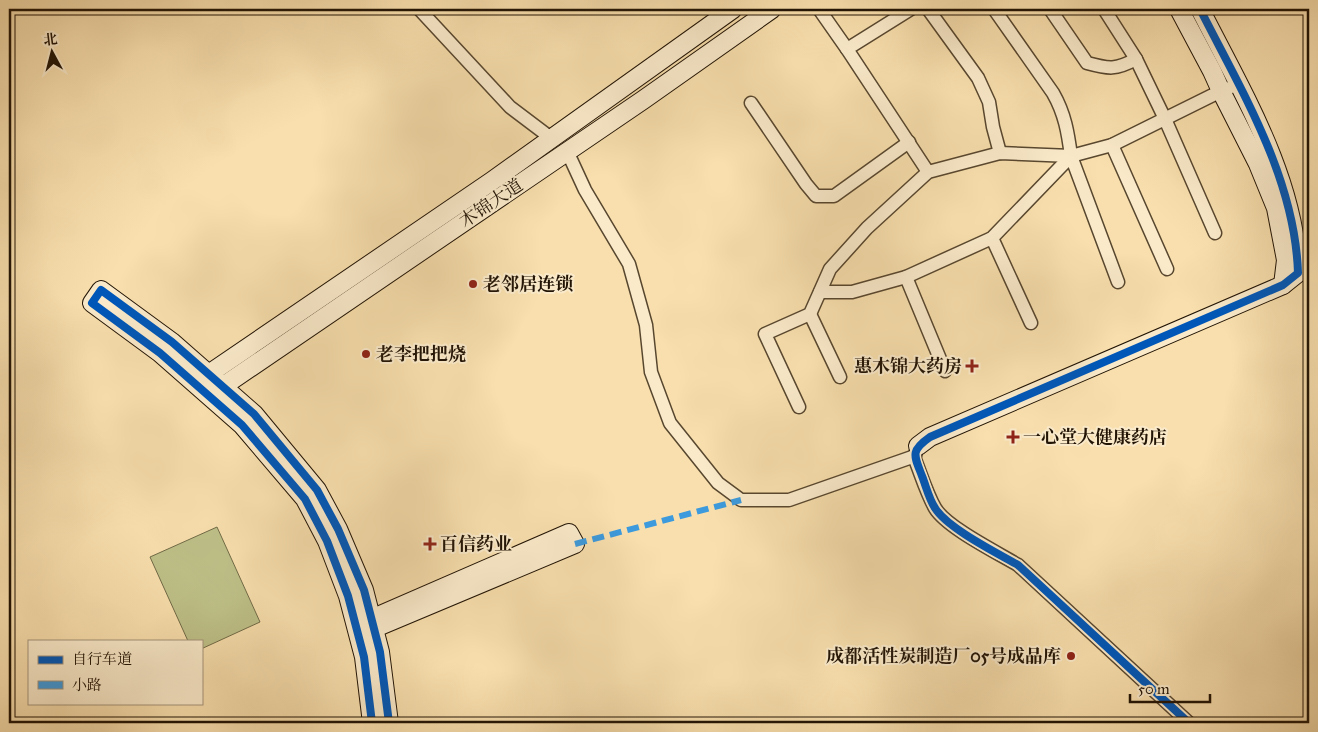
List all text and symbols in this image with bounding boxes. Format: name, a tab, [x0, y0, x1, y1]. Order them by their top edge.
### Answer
north arrow	[28, 28, 78, 78]
text: 北	[42, 30, 58, 49]
street label: 木锦大道	[455, 174, 527, 232]
place label: 老邻居连锁	[483, 273, 573, 295]
marker: 老邻居连锁	[467, 278, 479, 290]
place label: 老李把把烧	[376, 343, 466, 365]
marker: 老李把把烧	[360, 348, 372, 360]
place label: 惠木锦大药房	[854, 355, 962, 377]
marker: 惠木锦大药房	[966, 360, 978, 372]
place label: 一心堂大健康药店	[1023, 426, 1167, 448]
marker: 一心堂大健康药店	[1007, 431, 1019, 443]
place label: 百信药业	[440, 533, 512, 555]
marker: 百信药业	[424, 538, 436, 550]
legend	[28, 640, 202, 704]
place label: 成都活性炭制造厂05号成品库	[826, 645, 1061, 667]
text: 自行车道	[72, 650, 132, 668]
marker: 成都活性炭制造厂05号成品库	[1065, 650, 1077, 662]
scale bar	[1130, 672, 1210, 704]
text: 小路	[72, 676, 102, 694]
text: 50 m	[1138, 680, 1170, 698]

